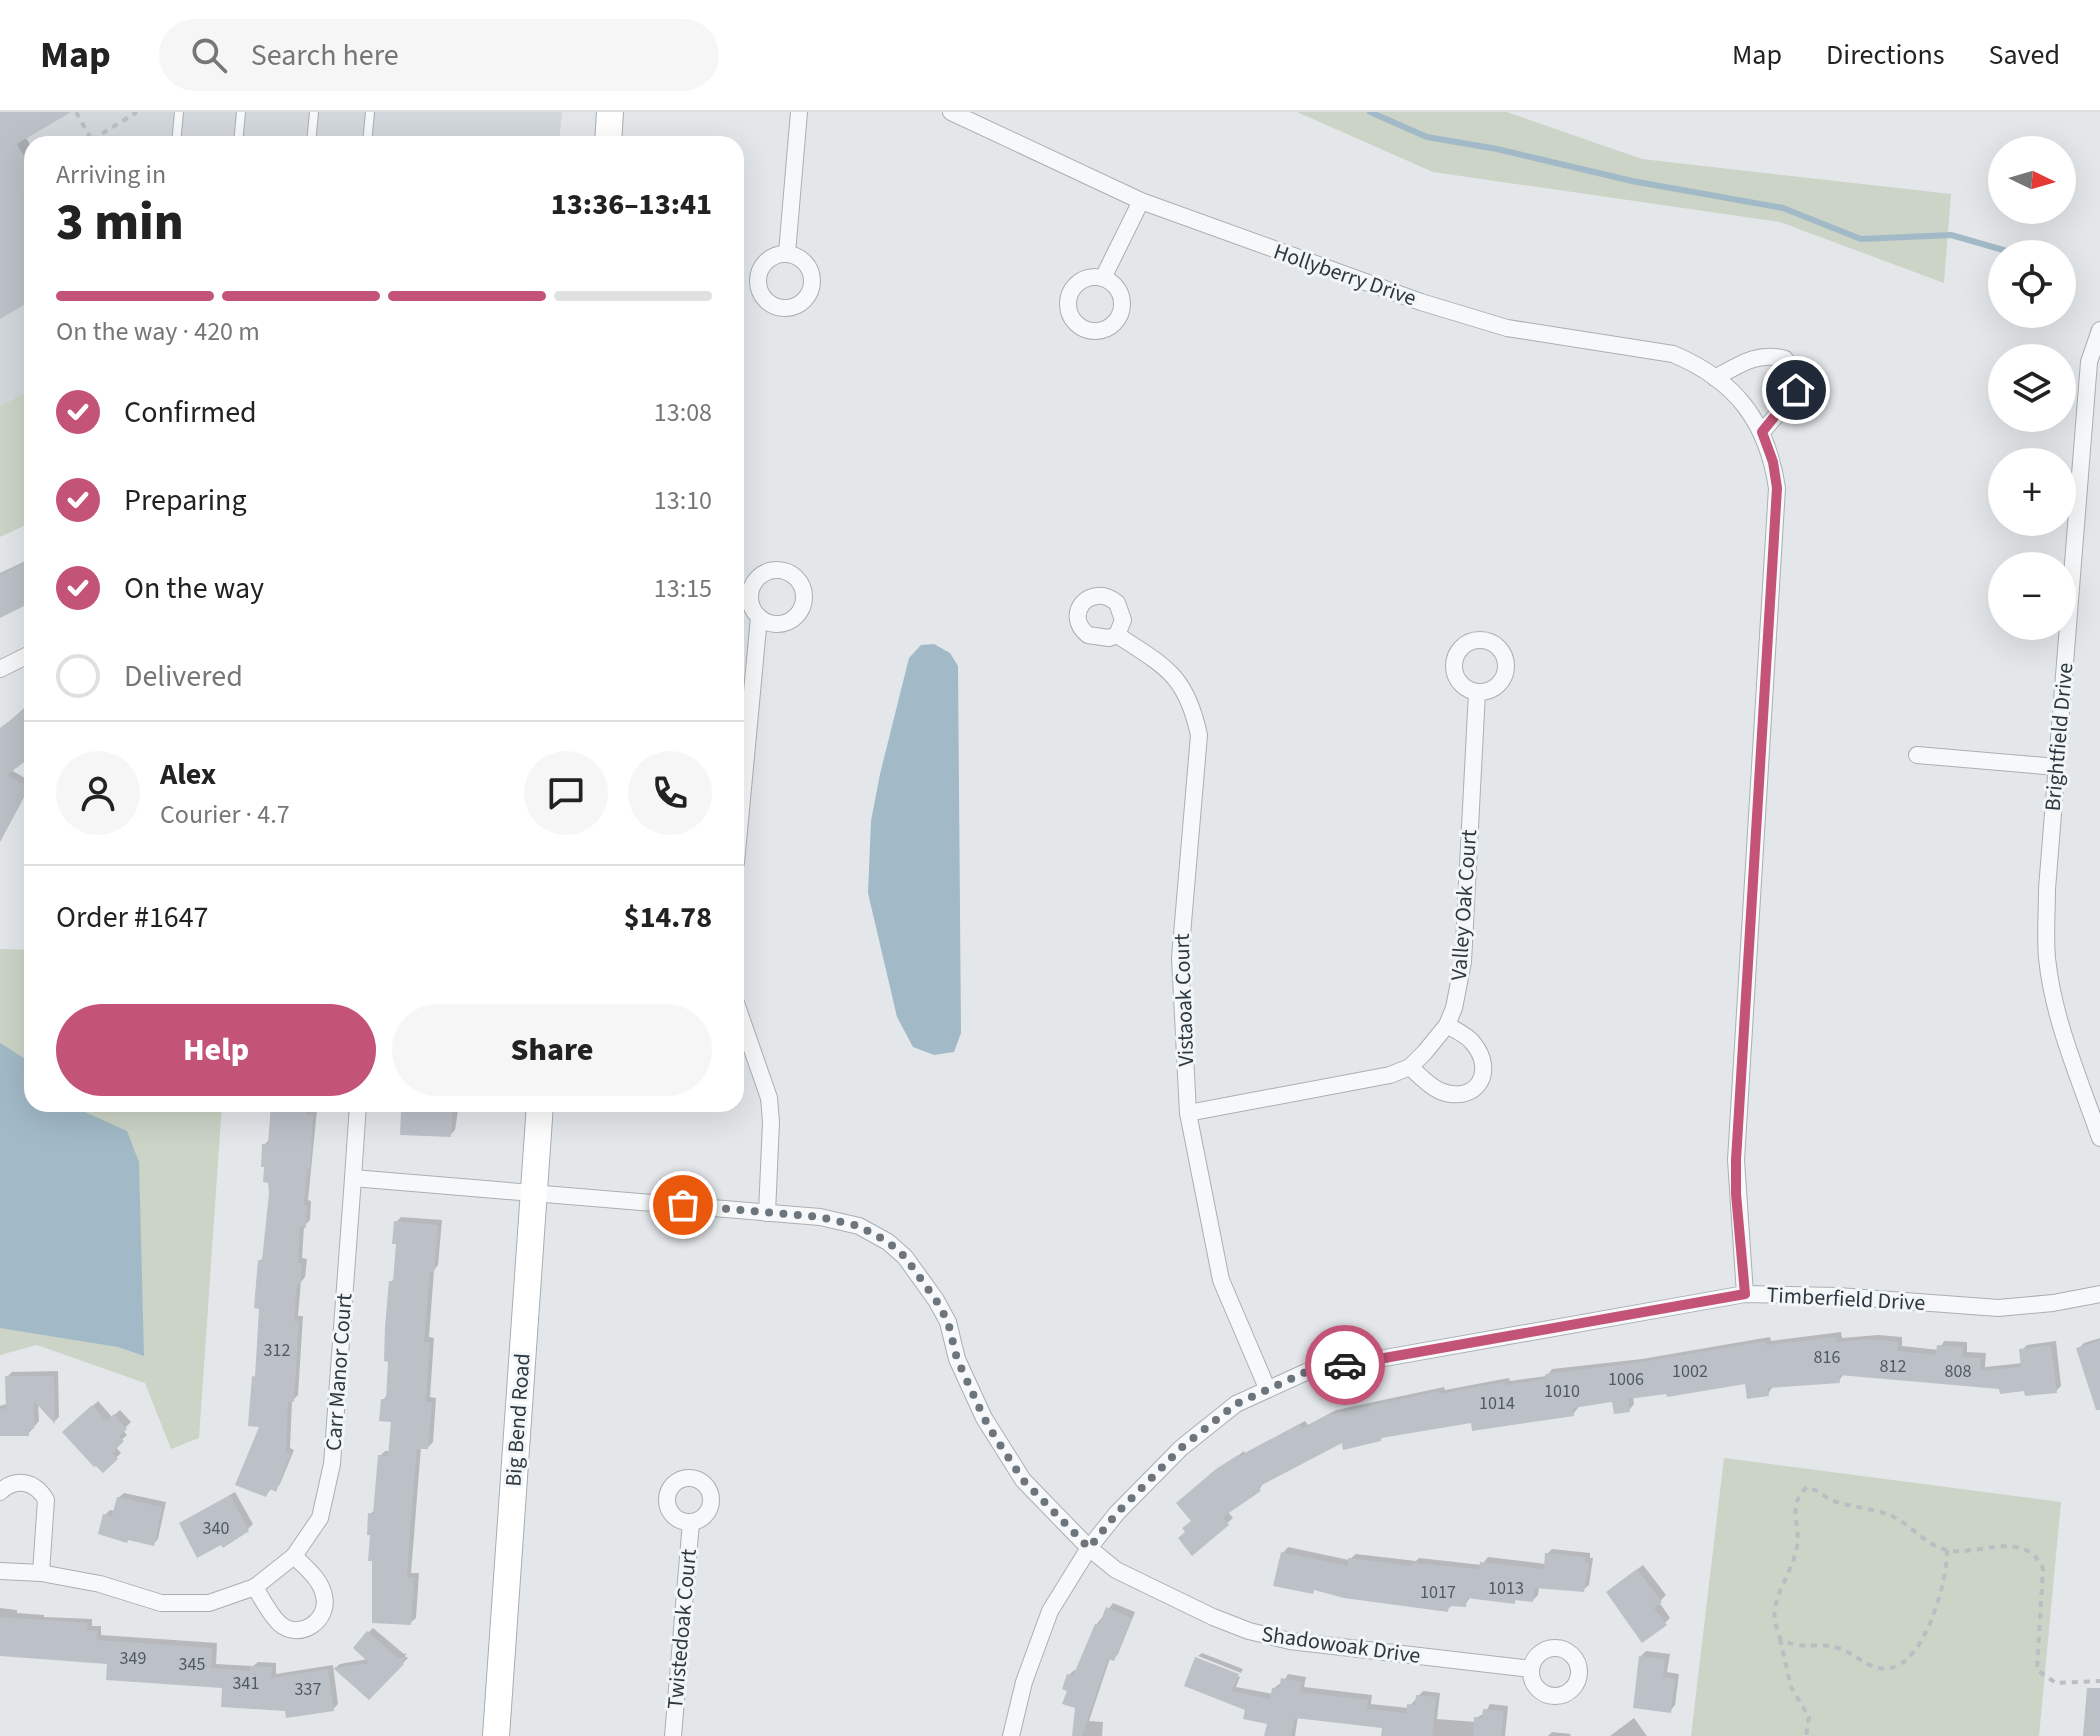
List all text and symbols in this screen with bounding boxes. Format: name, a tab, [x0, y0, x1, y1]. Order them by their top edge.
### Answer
search box	[159, 19, 719, 91]
text: Map	[40, 28, 111, 82]
icon: search	[187, 33, 231, 77]
text: Search here	[251, 34, 399, 77]
text: Map	[1732, 35, 1782, 75]
text: Directions	[1826, 35, 1945, 75]
text: Saved	[1989, 35, 2060, 75]
north arrow	[1988, 136, 2076, 224]
map controls	[1988, 136, 2076, 640]
text: Arriving in	[56, 156, 166, 193]
text: 13:36–13:41	[551, 183, 712, 226]
text: 3 min	[56, 186, 184, 260]
street label: Hollyberry Drive	[1269, 236, 1421, 314]
button: locate	[1988, 240, 2076, 328]
text: On the way · 420 m	[56, 313, 260, 350]
button: layers	[1988, 344, 2076, 432]
pin	[1762, 356, 1830, 424]
icon: home	[1774, 368, 1818, 412]
icon: check	[56, 390, 100, 434]
text: Confirmed	[124, 391, 257, 434]
text: 13:08	[654, 394, 712, 431]
button: +	[1988, 448, 2076, 536]
icon: check	[56, 478, 100, 522]
text: Preparing	[124, 479, 247, 522]
text: 13:10	[654, 482, 712, 519]
button: −	[1988, 552, 2076, 640]
icon: check	[56, 566, 100, 610]
text: On the way	[124, 567, 264, 610]
text: 13:15	[654, 570, 712, 607]
text: Delivered	[124, 655, 243, 698]
street label: Brightfield Drive	[2037, 661, 2081, 813]
button: person	[56, 751, 140, 835]
button: chat	[524, 751, 608, 835]
button: phone	[628, 751, 712, 835]
text: Alex	[160, 753, 216, 796]
text: Courier · 4.7	[160, 796, 290, 833]
street label: Valley Oak Court	[1443, 828, 1485, 982]
text: Order #1647	[56, 896, 209, 939]
text: $14.78	[624, 896, 712, 939]
street label: Vistaoak Court	[1166, 932, 1202, 1067]
button: Help	[56, 1004, 376, 1096]
button: Share	[392, 1004, 712, 1096]
pin	[649, 1171, 717, 1239]
icon: bag	[661, 1183, 705, 1227]
street label: Timberfield Drive	[1766, 1279, 1926, 1319]
street label: Carr Manor Court	[318, 1292, 361, 1452]
courier	[1305, 1325, 1385, 1405]
house number: 312	[264, 1338, 290, 1363]
icon: car	[1323, 1343, 1367, 1387]
house number: 816	[1814, 1345, 1840, 1370]
street label: Big Bend Road	[497, 1352, 539, 1488]
house number: 812	[1880, 1354, 1906, 1379]
house number: 1002	[1672, 1359, 1708, 1384]
house number: 808	[1945, 1359, 1971, 1384]
house number: 1006	[1608, 1367, 1644, 1392]
house number: 1010	[1544, 1379, 1580, 1404]
house number: 1014	[1479, 1391, 1515, 1416]
house number: 340	[203, 1516, 229, 1541]
street label: Twistedoak Court	[659, 1547, 705, 1711]
house number: 1013	[1488, 1576, 1524, 1601]
house number: 1017	[1420, 1580, 1456, 1605]
street label: Shadowoak Drive	[1259, 1618, 1423, 1672]
house number: 349	[120, 1646, 146, 1671]
house number: 345	[179, 1652, 205, 1677]
house number: 341	[233, 1671, 259, 1696]
house number: 337	[295, 1677, 321, 1702]

